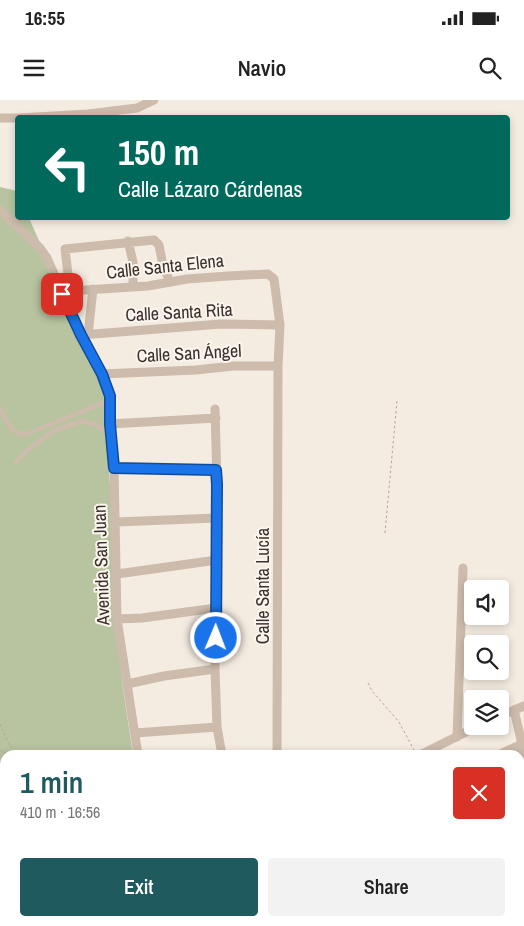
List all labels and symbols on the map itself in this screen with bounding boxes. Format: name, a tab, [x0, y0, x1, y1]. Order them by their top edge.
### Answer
street label: Calle Santa Elena	[105, 247, 225, 285]
pin	[41, 273, 83, 315]
street label: Calle Santa Rita	[125, 297, 233, 327]
street label: Calle San Ángel	[136, 338, 242, 368]
street label: Avenida San Juan	[86, 504, 116, 627]
street label: Calle Santa Lucía	[250, 528, 275, 644]
position arrow	[189, 611, 241, 663]

